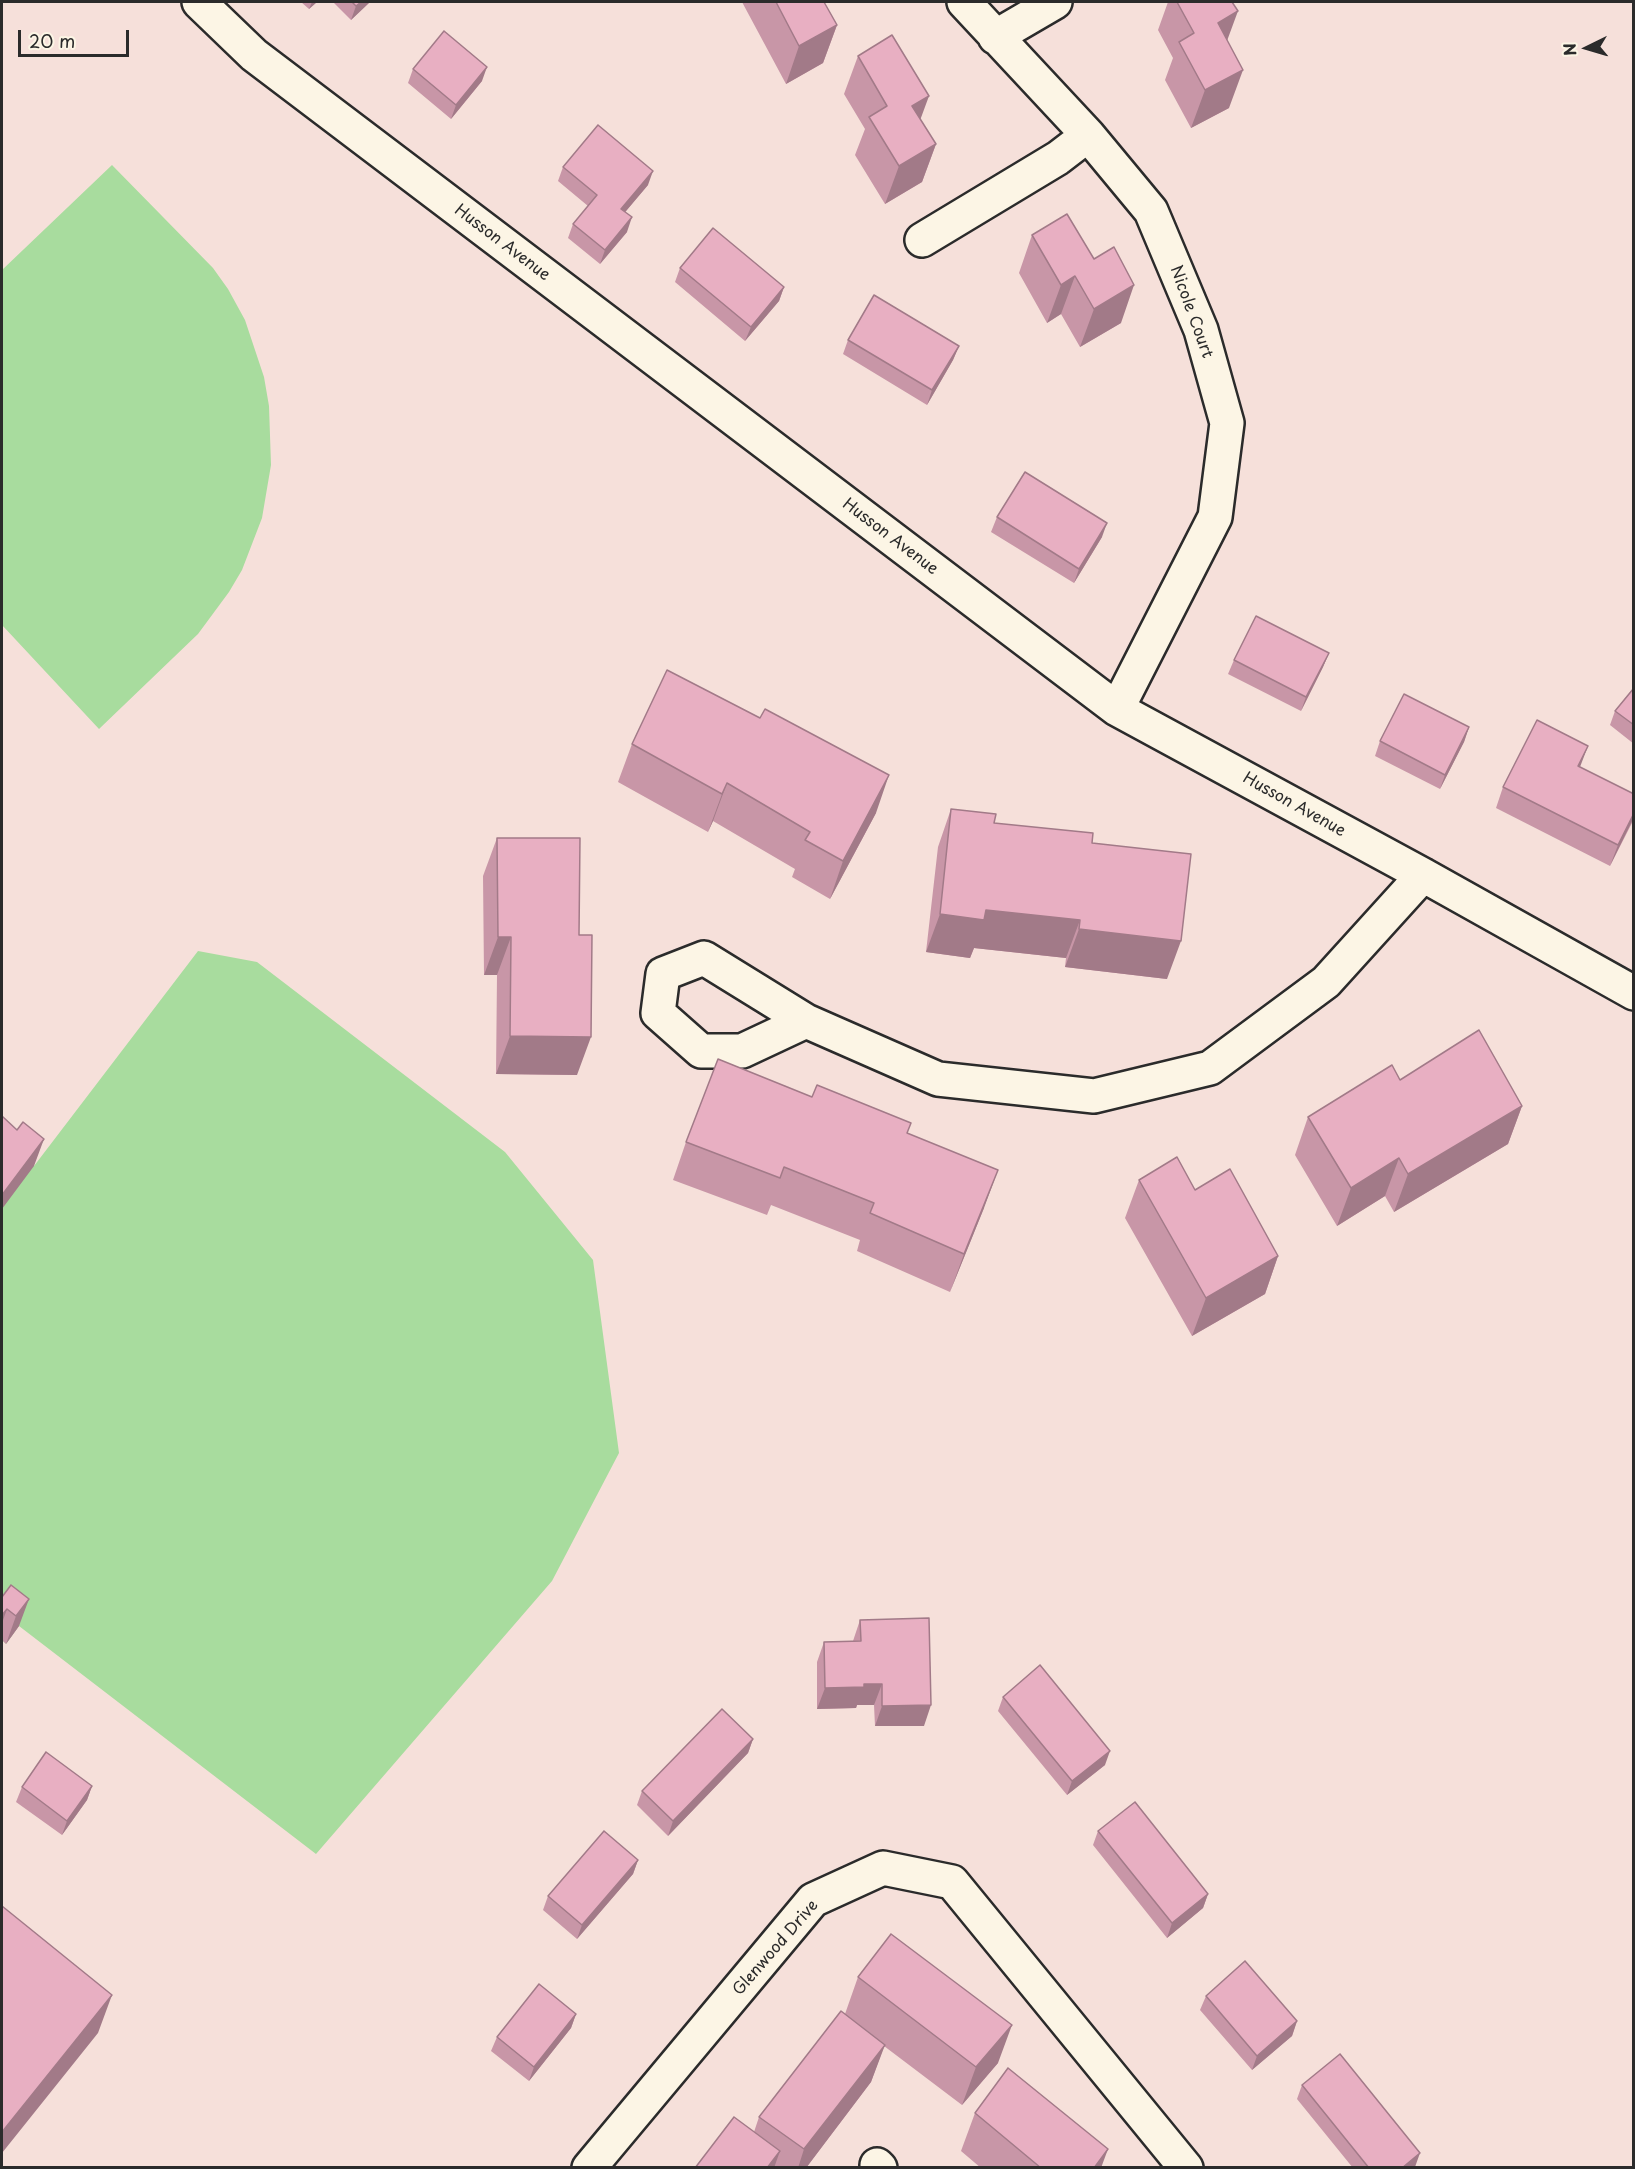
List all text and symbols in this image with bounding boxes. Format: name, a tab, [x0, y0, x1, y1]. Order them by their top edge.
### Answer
scale bar	[21, 18, 132, 56]
north arrow	[1557, 18, 1617, 78]
text: 20 m	[29, 27, 75, 54]
text: N	[1557, 42, 1582, 57]
street label: Husson Avenue	[450, 201, 554, 285]
street label: Nicole Court	[1165, 263, 1217, 361]
street label: Husson Avenue	[838, 495, 942, 579]
street label: Husson Avenue	[1239, 769, 1349, 841]
street label: Glenwood Drive	[729, 1896, 823, 2000]

